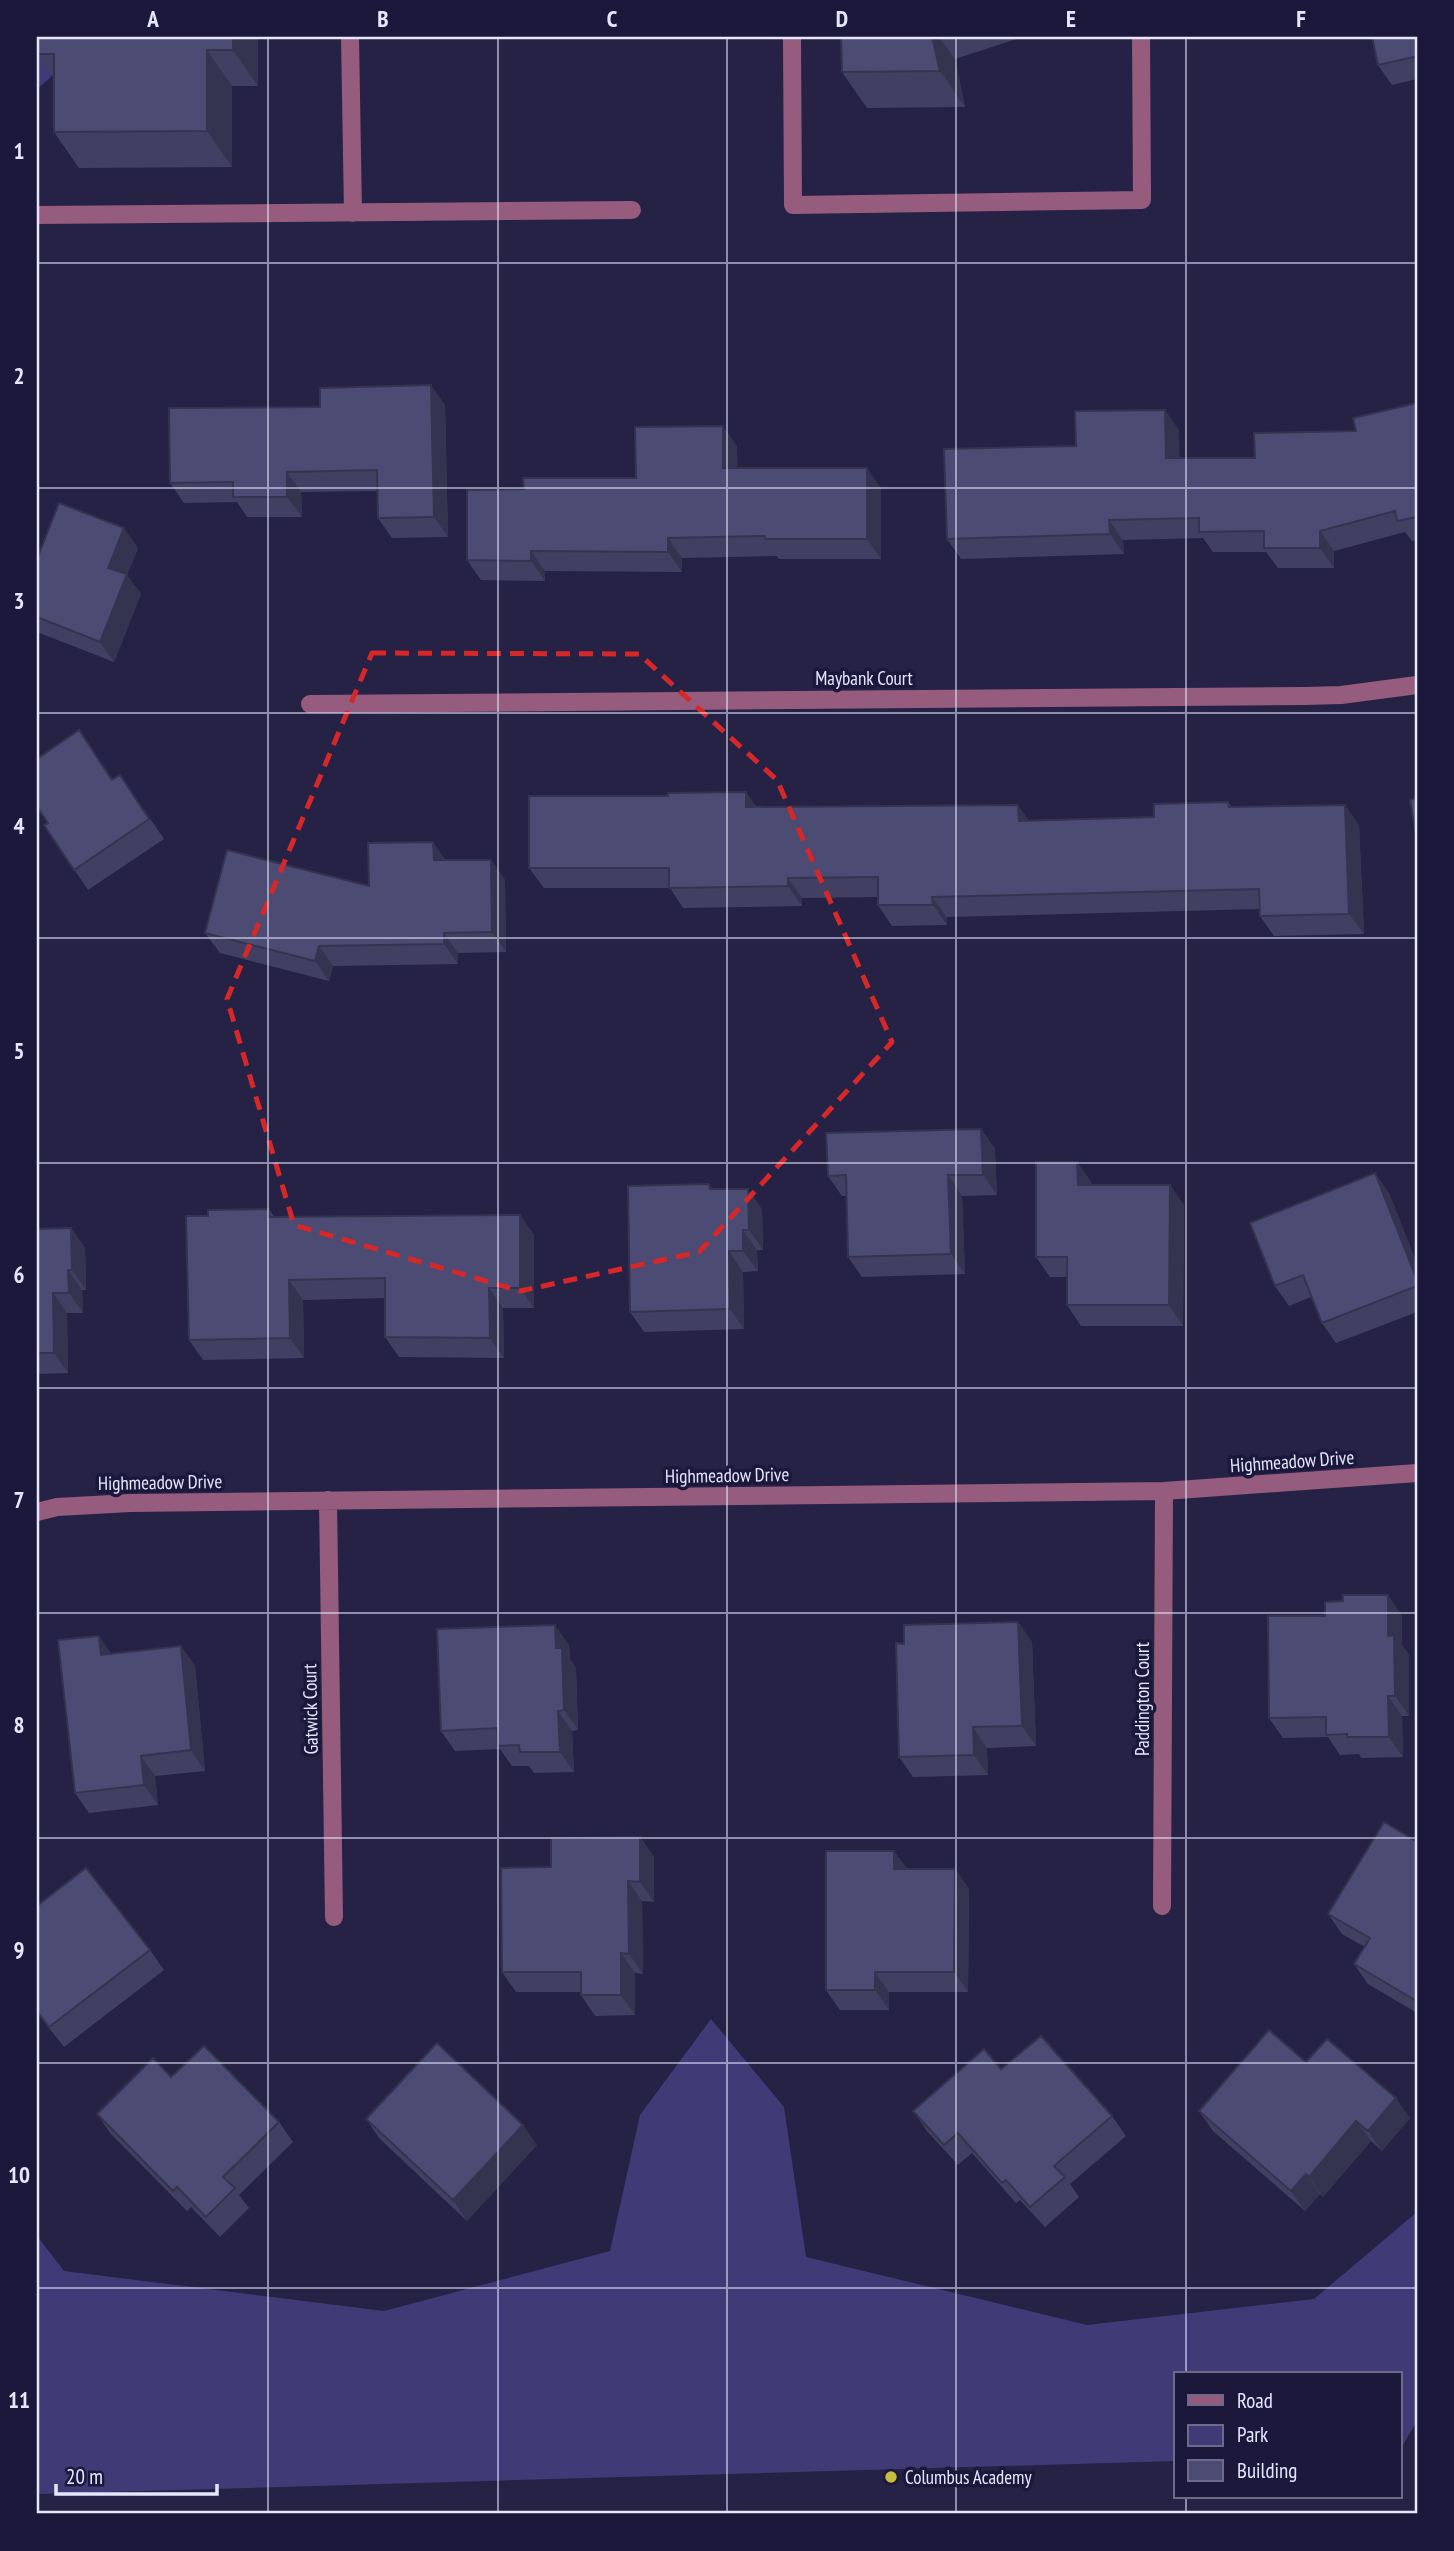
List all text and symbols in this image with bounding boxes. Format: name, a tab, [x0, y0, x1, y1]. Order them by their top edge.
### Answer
text: A	[146, 4, 159, 33]
text: B	[377, 4, 389, 33]
text: C	[607, 4, 618, 33]
text: D	[836, 4, 848, 33]
text: E	[1066, 4, 1076, 33]
text: F	[1296, 4, 1306, 33]
text: 1	[14, 136, 25, 165]
text: 2	[14, 361, 25, 390]
text: 3	[14, 586, 25, 615]
street label: Maybank Court	[815, 666, 914, 690]
text: 4	[14, 811, 25, 840]
text: 5	[14, 1036, 25, 1065]
text: 6	[14, 1260, 25, 1289]
street label: Highmeadow Drive	[1229, 1445, 1355, 1477]
street label: Highmeadow Drive	[665, 1462, 790, 1488]
street label: Highmeadow Drive	[98, 1469, 223, 1495]
text: 7	[14, 1485, 25, 1514]
street label: Paddington Court	[1130, 1641, 1154, 1756]
street label: Gatwick Court	[297, 1663, 323, 1755]
text: 8	[14, 1710, 25, 1739]
text: 9	[14, 1935, 25, 1964]
text: 10	[8, 2160, 30, 2189]
legend	[1174, 2372, 1402, 2498]
text: 11	[8, 2385, 30, 2414]
text: Road	[1237, 2387, 1273, 2414]
text: Park	[1237, 2421, 1268, 2448]
scale bar	[56, 2453, 217, 2497]
text: Building	[1237, 2457, 1297, 2484]
text: 20 m	[66, 2463, 103, 2490]
place label: Columbus Academy	[905, 2465, 1032, 2489]
marker: Columbus Academy	[883, 2469, 899, 2485]

